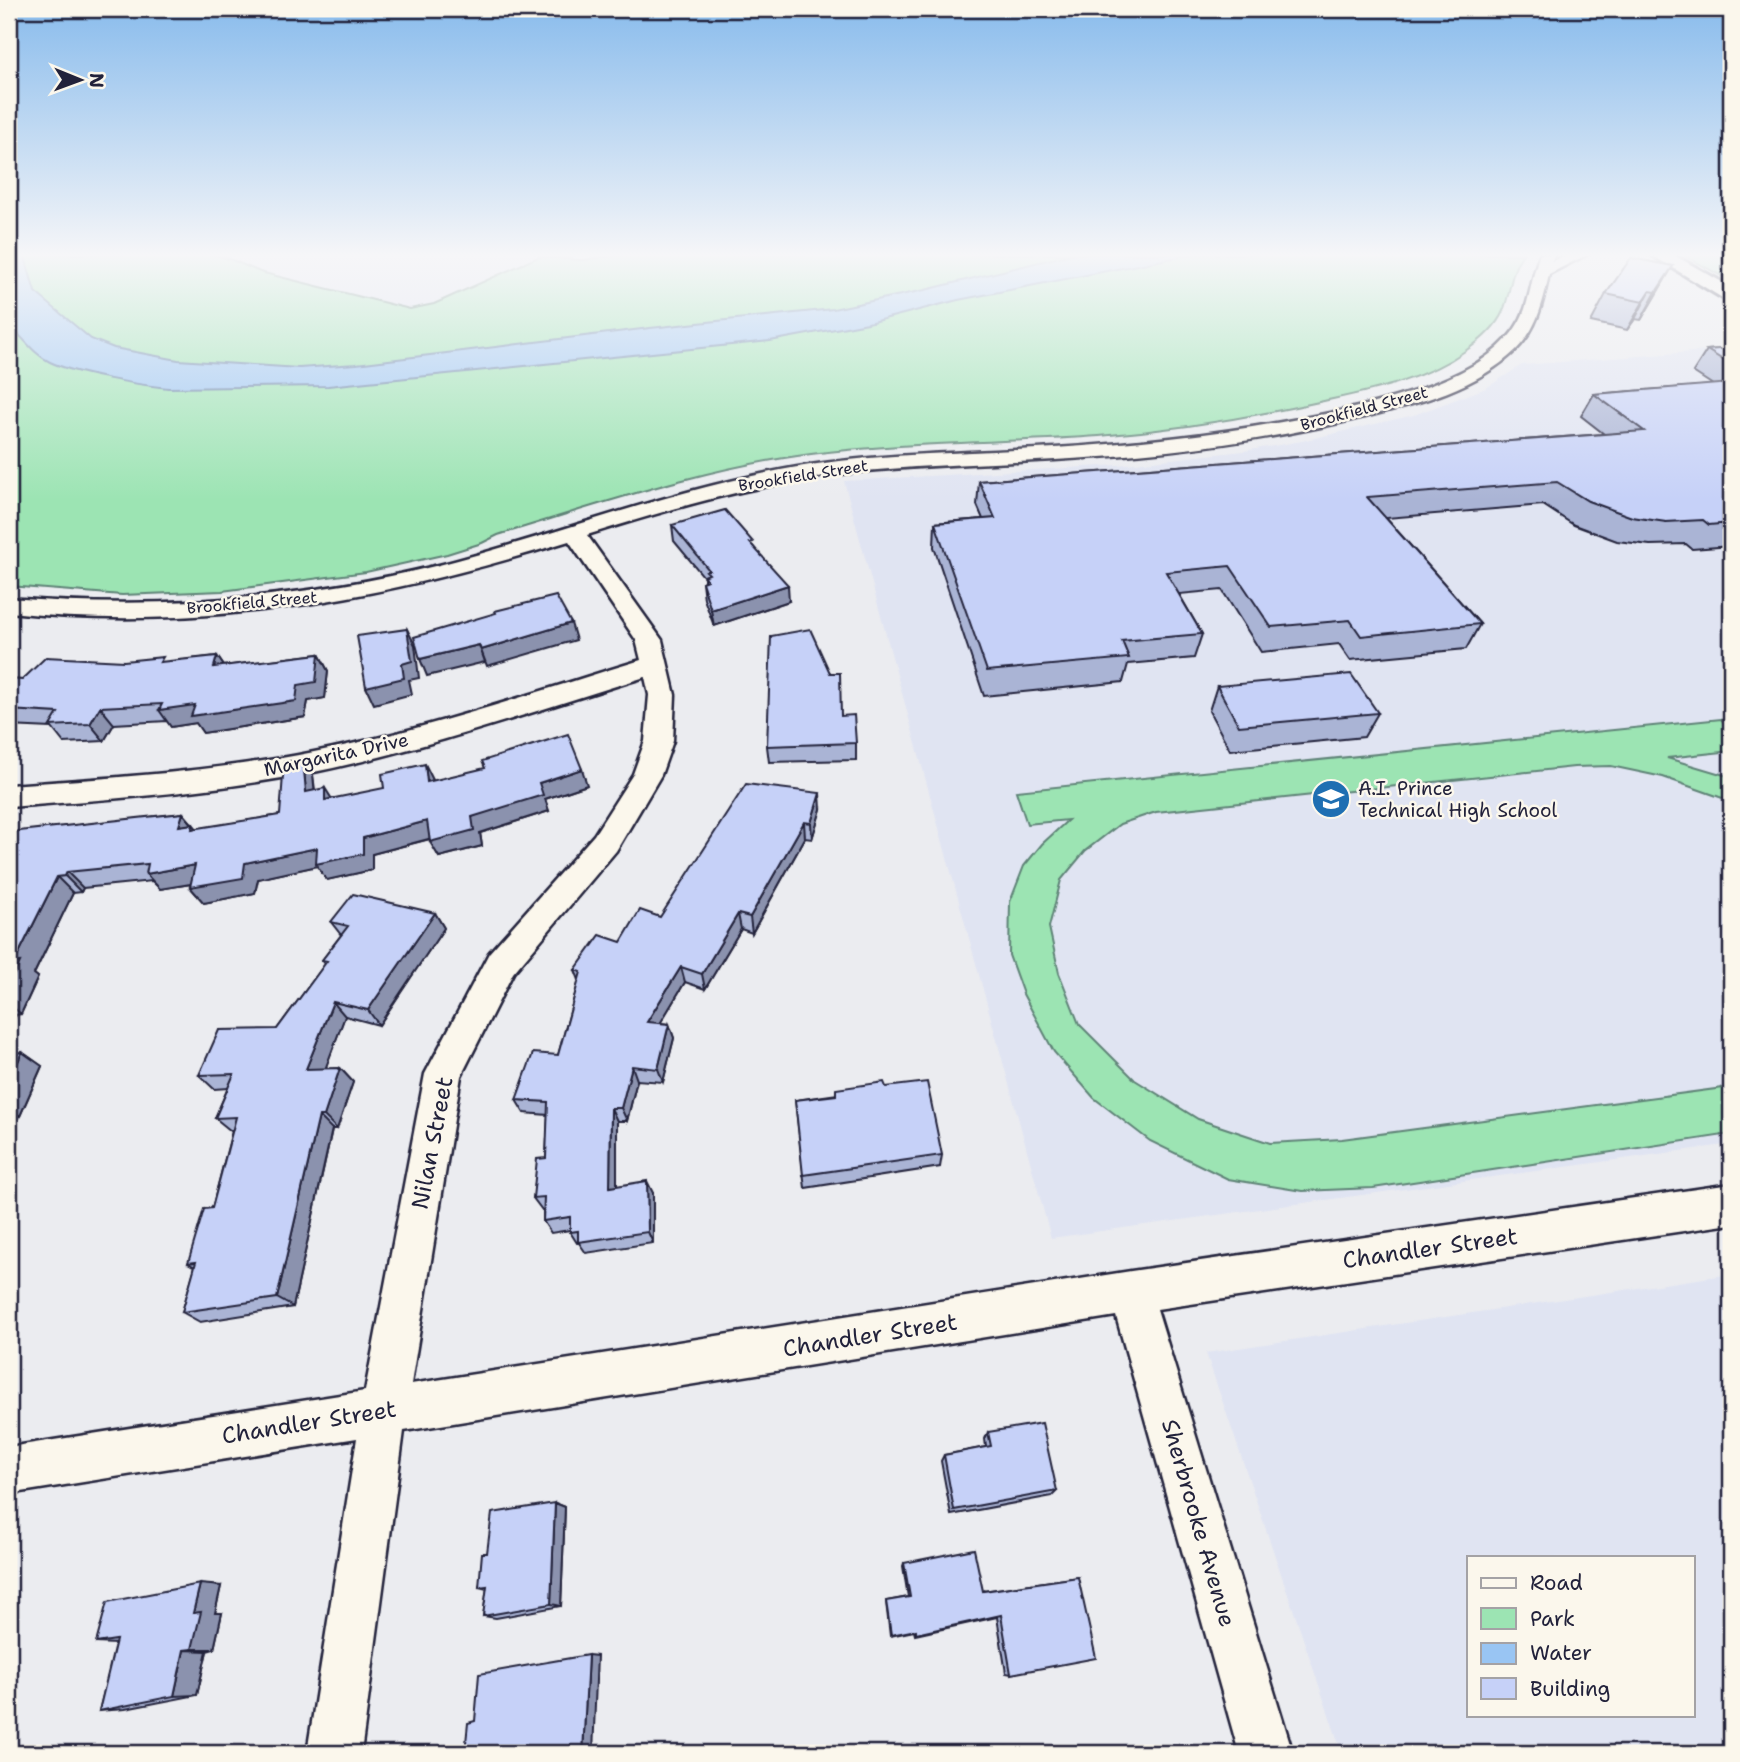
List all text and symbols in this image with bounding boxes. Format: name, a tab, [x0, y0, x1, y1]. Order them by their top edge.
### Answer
north arrow	[46, 46, 116, 116]
text: N	[84, 73, 109, 88]
street label: Brookfield Street	[1298, 381, 1430, 436]
street label: Brookfield Street	[737, 455, 869, 496]
street label: Brookfield Street	[186, 586, 318, 619]
street label: Margarita Drive	[261, 727, 411, 782]
place label: A.I. Prince Technical High School	[1358, 776, 1557, 823]
school or university icon: A.I. Prince Technical High School	[1310, 778, 1352, 820]
street label: Nilan Street	[404, 1074, 460, 1212]
street label: Chandler Street	[1341, 1221, 1519, 1275]
street label: Chandler Street	[781, 1306, 959, 1364]
street label: Chandler Street	[220, 1393, 398, 1451]
street label: Sherbrooke Avenue	[1155, 1416, 1243, 1630]
legend	[1467, 1556, 1694, 1716]
text: Road	[1530, 1569, 1583, 1597]
text: Park	[1530, 1605, 1575, 1633]
text: Water	[1530, 1639, 1592, 1667]
text: Building	[1530, 1675, 1610, 1703]

